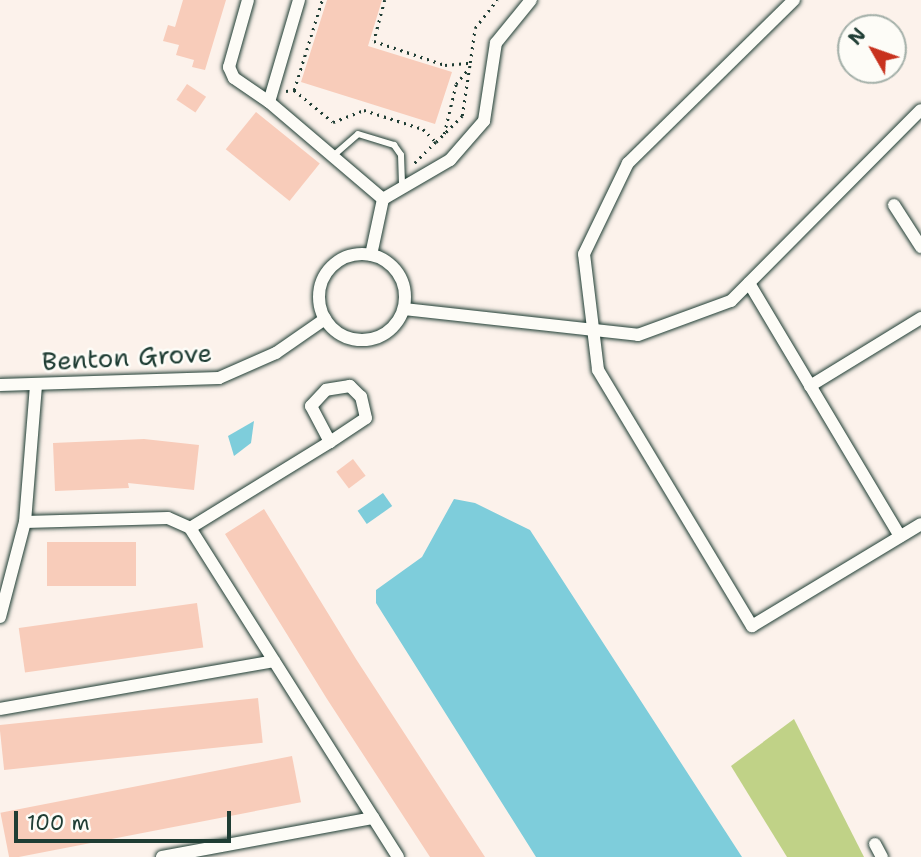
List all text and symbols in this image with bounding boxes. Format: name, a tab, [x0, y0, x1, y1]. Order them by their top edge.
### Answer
north arrow	[837, 14, 907, 84]
text: N	[843, 23, 871, 50]
street label: Benton Grove	[41, 337, 213, 377]
scale bar	[18, 798, 234, 842]
text: 100 m	[27, 809, 90, 837]

